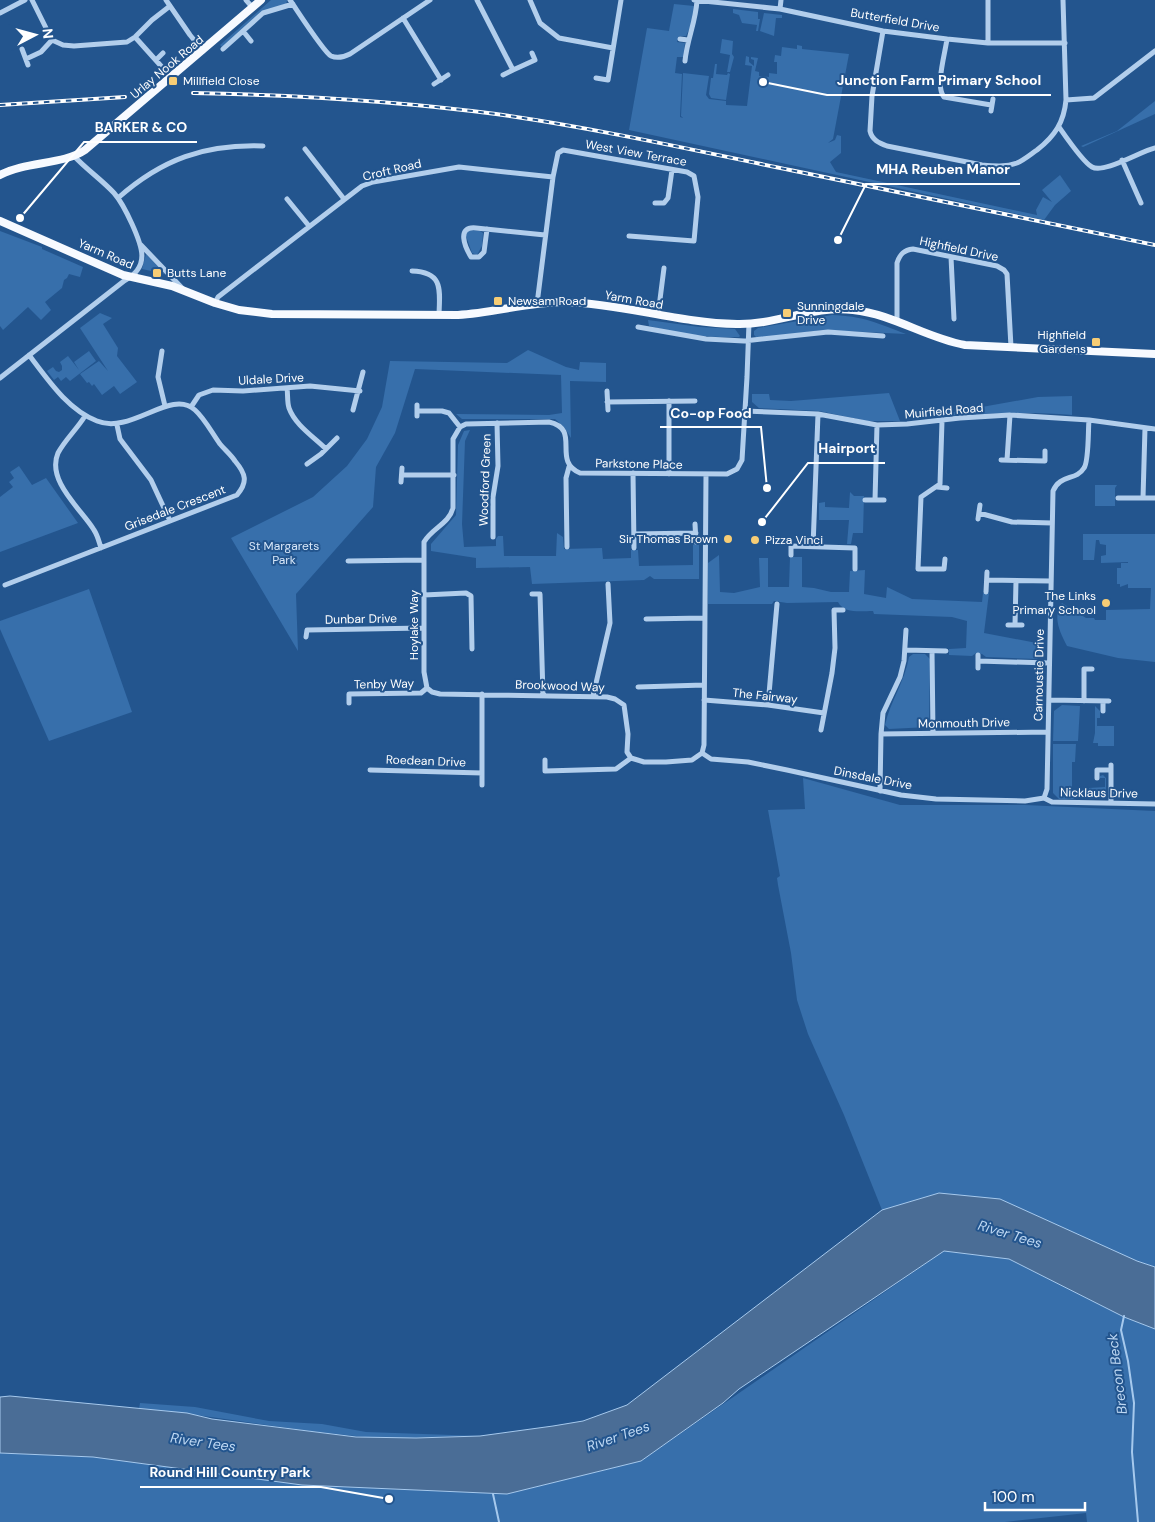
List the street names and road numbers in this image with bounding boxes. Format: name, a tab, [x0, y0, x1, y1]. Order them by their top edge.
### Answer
street label: Butterfield Drive	[849, 4, 941, 36]
street label: Urlay Nook Road	[127, 32, 207, 102]
street label: West View Terrace	[584, 136, 688, 170]
street label: Croft Road	[361, 155, 423, 185]
street label: Highfield Drive	[918, 233, 1000, 265]
street label: Yarm Road	[76, 235, 136, 273]
street label: Yarm Road	[604, 287, 664, 313]
street label: Uldale Drive	[238, 369, 304, 389]
street label: Muirfield Road	[904, 400, 984, 422]
street label: Woodford Green	[475, 433, 495, 526]
street label: Parkstone Place	[595, 455, 683, 473]
street label: Grisedale Crescent	[122, 481, 228, 535]
street label: Hoylake Way	[406, 589, 422, 660]
street label: Dunbar Drive	[325, 610, 397, 628]
street label: Carnoustie Drive	[1030, 629, 1048, 721]
street label: Tenby Way	[354, 675, 415, 693]
street label: Brookwood Way	[515, 676, 605, 696]
street label: The Fairway	[732, 685, 799, 707]
street label: Monmouth Drive	[918, 714, 1010, 732]
street label: Roedean Drive	[386, 752, 466, 770]
street label: Dinsdale Drive	[833, 763, 914, 793]
street label: Nicklaus Drive	[1060, 784, 1138, 802]

